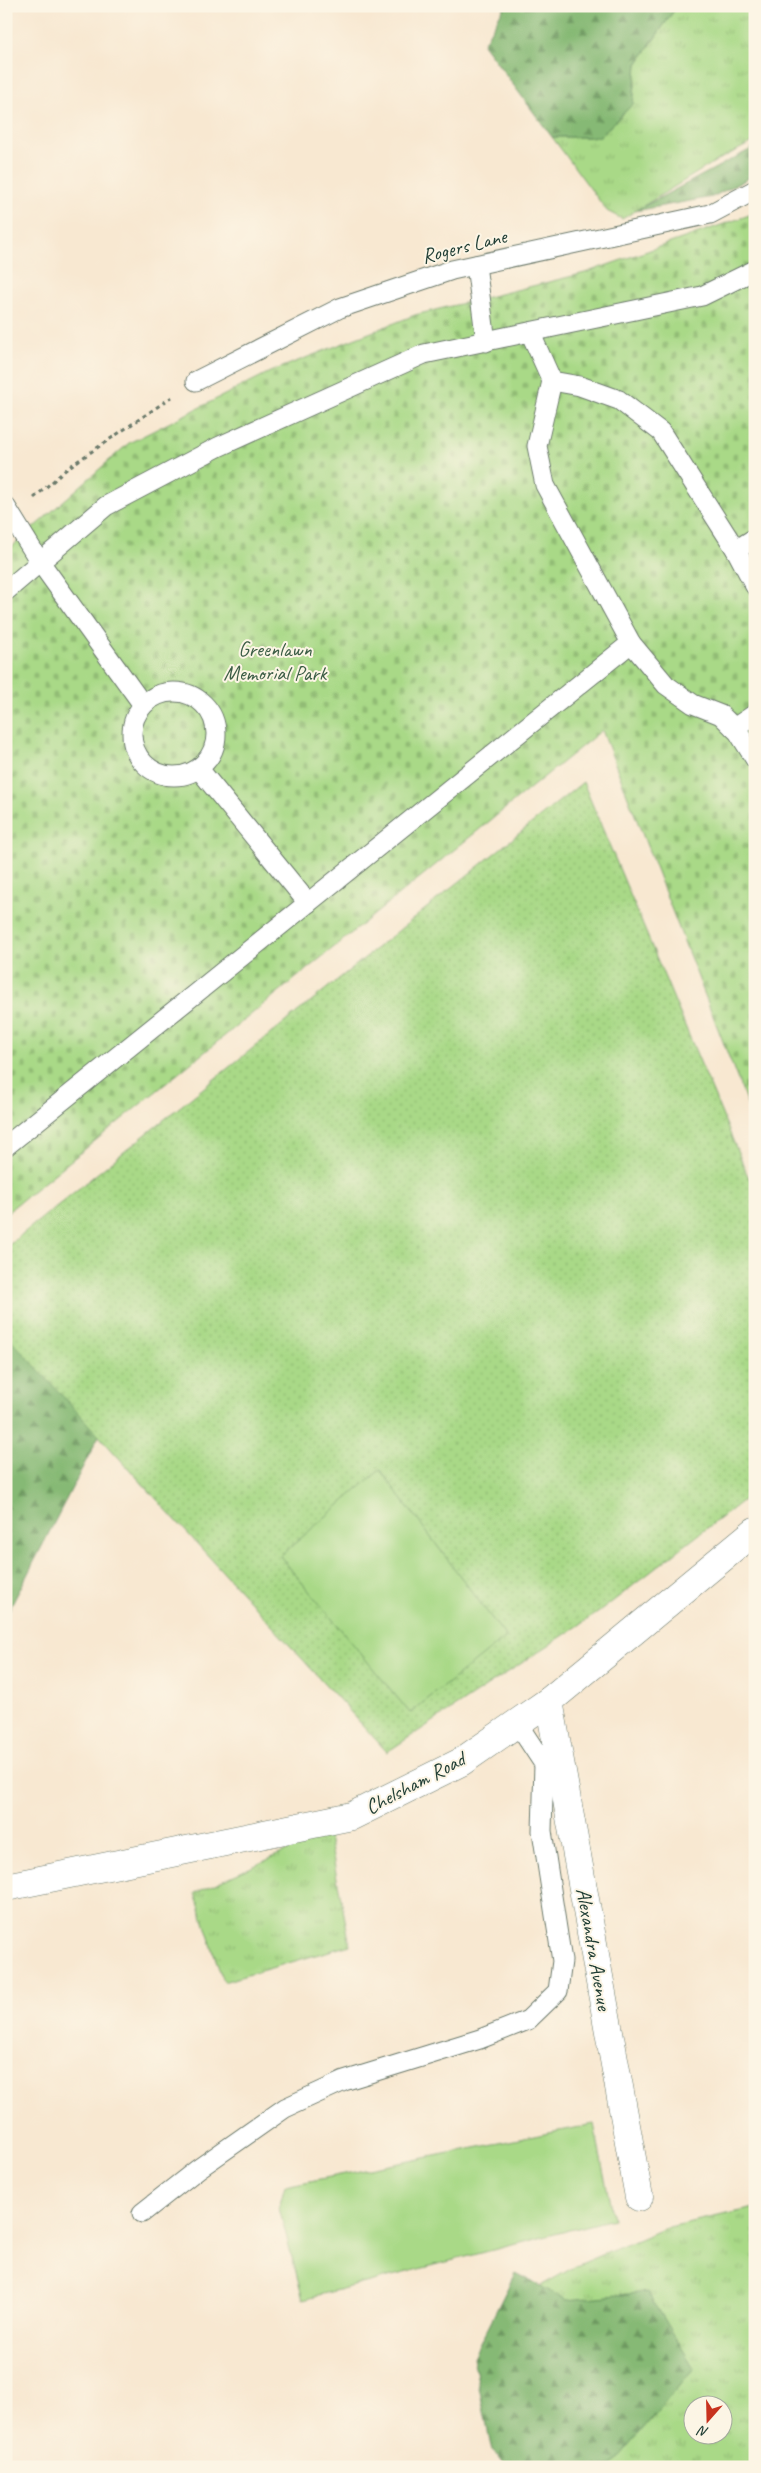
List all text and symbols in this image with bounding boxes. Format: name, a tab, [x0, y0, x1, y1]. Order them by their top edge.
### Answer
street label: Rogers Lane	[419, 222, 511, 269]
park label: Greenlawn Memorial Park	[224, 636, 328, 686]
street label: Chelsham Road	[361, 1745, 472, 1820]
street label: Alexandra Avenue	[570, 1886, 618, 2013]
north arrow	[684, 2396, 734, 2446]
text: N	[695, 2421, 711, 2441]

